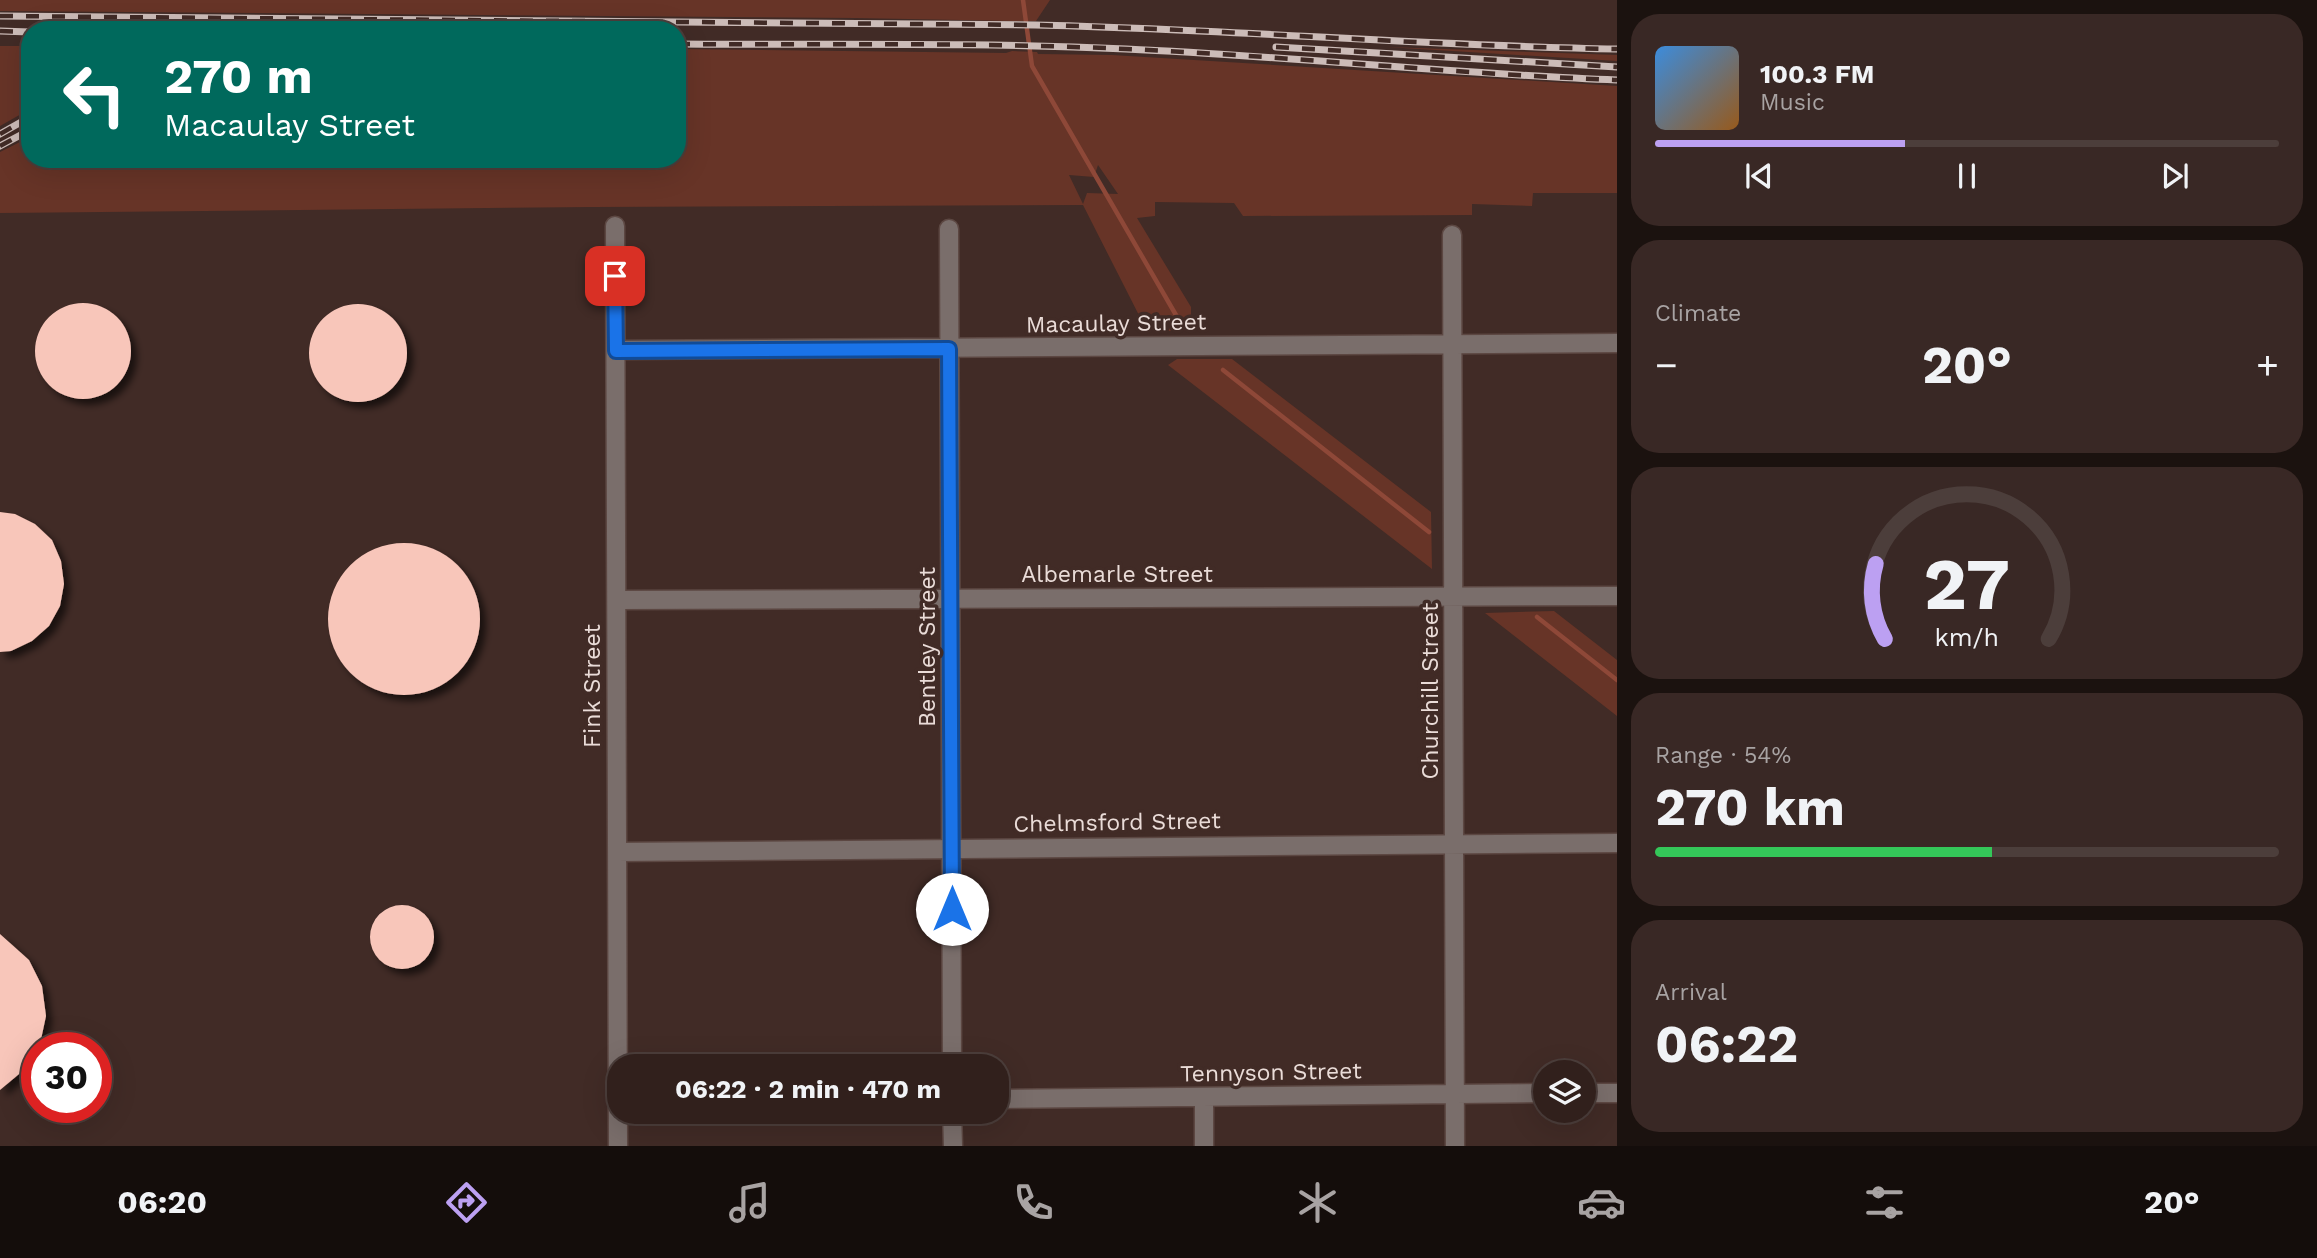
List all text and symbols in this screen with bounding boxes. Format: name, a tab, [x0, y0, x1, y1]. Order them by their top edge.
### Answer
text: 270 m	[164, 47, 313, 105]
icon: left	[49, 49, 140, 140]
text: 100.3 FM	[1760, 59, 1874, 89]
text: Music	[1760, 89, 1825, 116]
text: Macaulay Street	[164, 106, 415, 144]
icon: previous	[1740, 157, 1778, 195]
icon: pause	[1948, 157, 1986, 195]
icon: next	[2156, 157, 2194, 195]
pin	[585, 246, 645, 306]
icon: arrive	[596, 257, 634, 295]
text: Climate	[1655, 300, 1741, 327]
street label: Macaulay Street	[1026, 308, 1207, 339]
text: 20°	[1922, 335, 2012, 396]
text: −	[1655, 343, 1678, 387]
text: +	[2256, 343, 2279, 387]
text: 27	[1924, 541, 2010, 627]
street label: Albemarle Street	[1021, 561, 1213, 588]
street label: Bentley Street	[914, 567, 941, 727]
street label: Churchill Street	[1417, 602, 1444, 779]
text: km/h	[1935, 623, 1999, 652]
street label: Fink Street	[579, 624, 606, 748]
text: Range · 54%	[1655, 742, 1791, 769]
text: 270 km	[1655, 777, 1845, 838]
street label: Chelmsford Street	[1013, 807, 1221, 838]
position arrow	[915, 872, 989, 946]
text: Arrival	[1655, 979, 1727, 1006]
text: 06:22	[1655, 1014, 1798, 1075]
speed limit sign: 30	[21, 1032, 112, 1123]
street label: Tennyson Street	[1180, 1057, 1362, 1088]
map controls	[1533, 1060, 1596, 1123]
button: layers	[1533, 1060, 1596, 1123]
text: 06:22 · 2 min · 470 m	[675, 1074, 941, 1104]
icon: directions	[442, 1178, 491, 1227]
icon: music	[725, 1178, 774, 1227]
icon: phone	[1009, 1178, 1058, 1227]
icon: climate	[1293, 1178, 1342, 1227]
icon: car	[1577, 1178, 1626, 1227]
icon: filters	[1860, 1178, 1909, 1227]
text: 06:20	[117, 1183, 207, 1221]
text: 20°	[2144, 1183, 2200, 1221]

